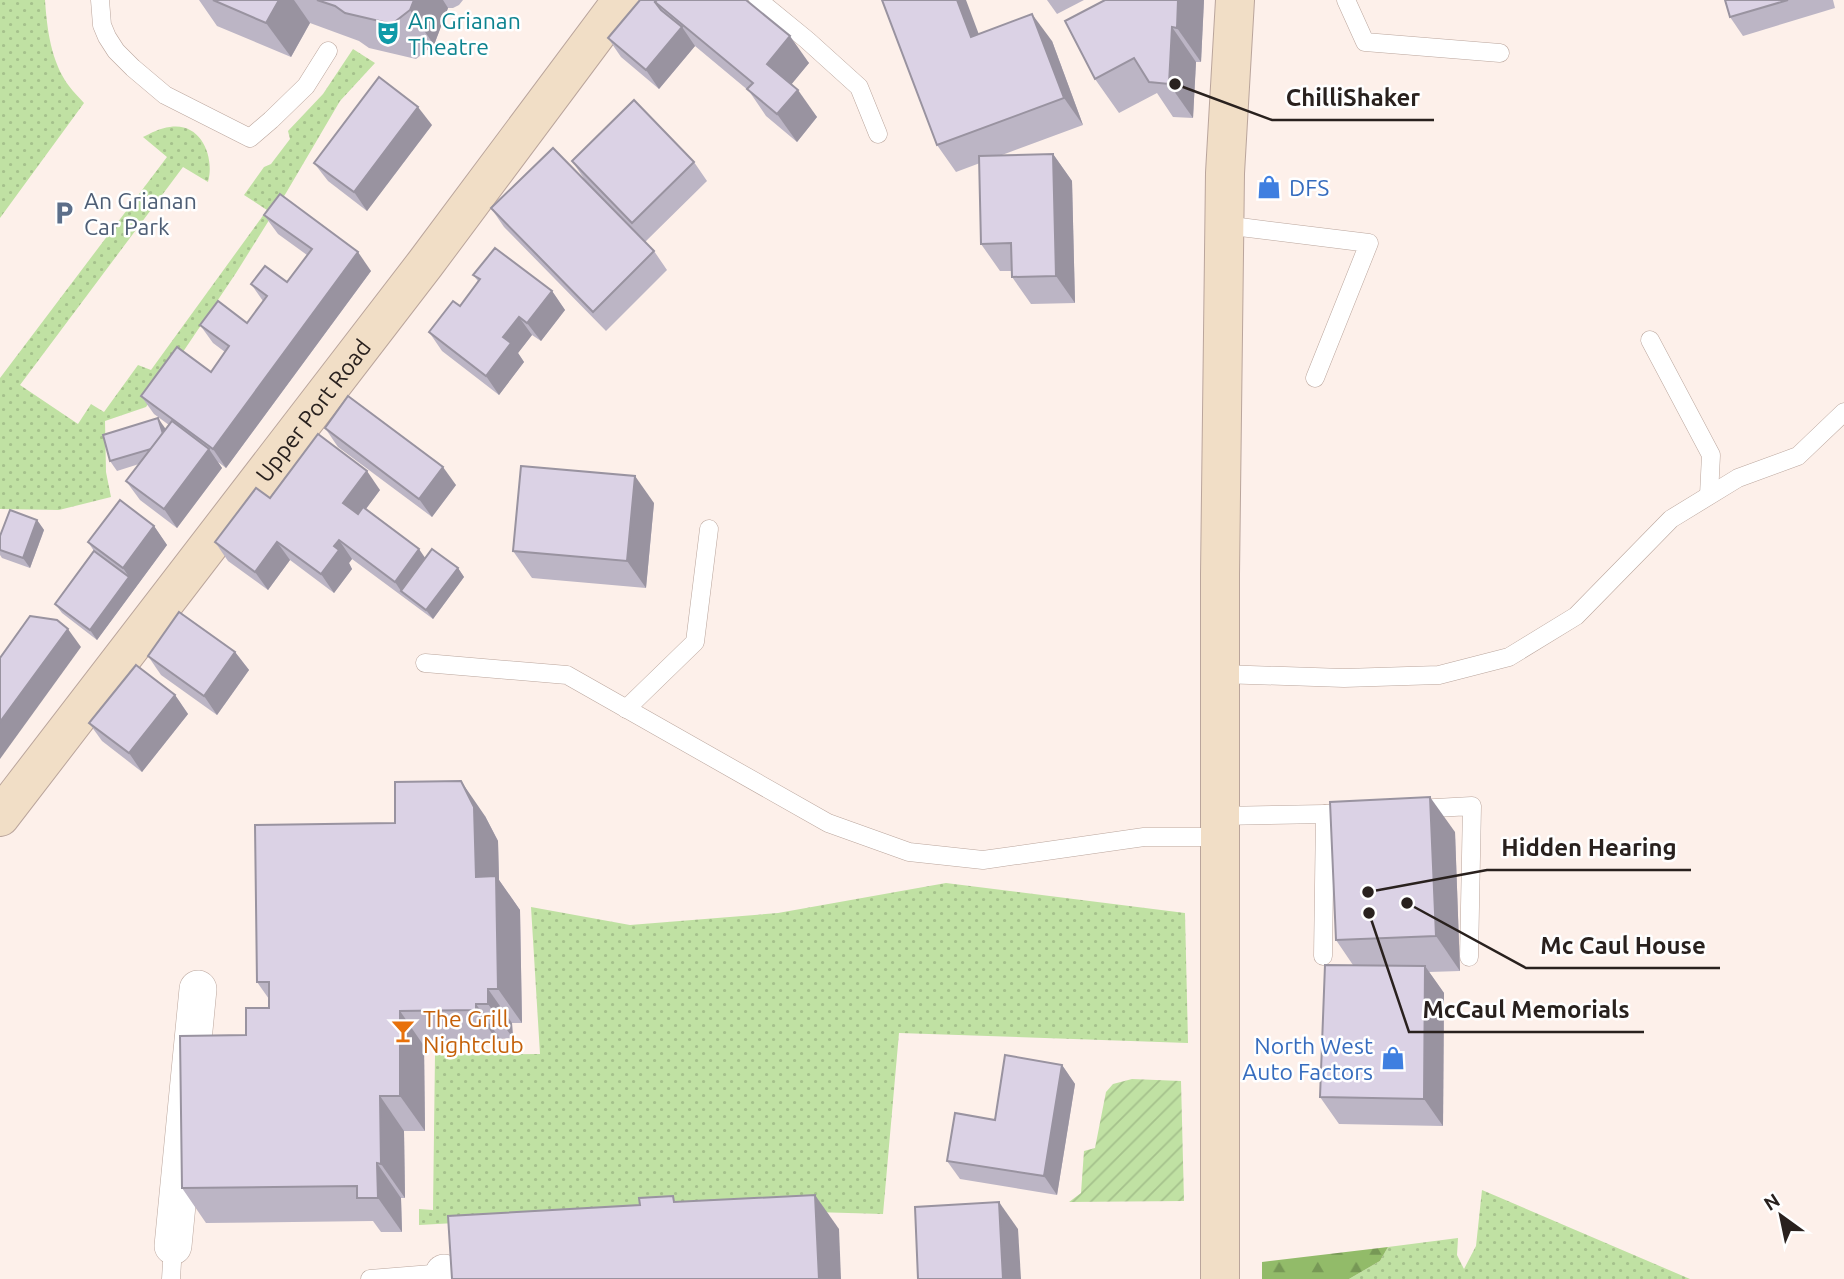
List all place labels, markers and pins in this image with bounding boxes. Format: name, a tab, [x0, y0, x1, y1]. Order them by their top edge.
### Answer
place label: An Grianan Theatre	[408, 8, 521, 59]
theatre icon: An Grianan Theatre	[374, 19, 402, 47]
callout: ChilliShaker	[1272, 75, 1434, 120]
shop icon: DFS	[1255, 173, 1283, 201]
place label: DFS	[1289, 175, 1329, 200]
place label: An Grianan Car Park	[84, 188, 197, 239]
parking icon: An Grianan Car Park	[50, 199, 78, 227]
callout: Hidden Hearing	[1487, 825, 1691, 870]
callout: Mc Caul House	[1526, 923, 1720, 968]
callout: McCaul Memorials	[1409, 987, 1644, 1032]
place label: The Grill Nightclub	[423, 1006, 524, 1057]
bar icon: The Grill Nightclub	[389, 1017, 417, 1045]
place label: North West Auto Factors	[1242, 1033, 1373, 1084]
shop icon: North West Auto Factors	[1379, 1044, 1407, 1072]

